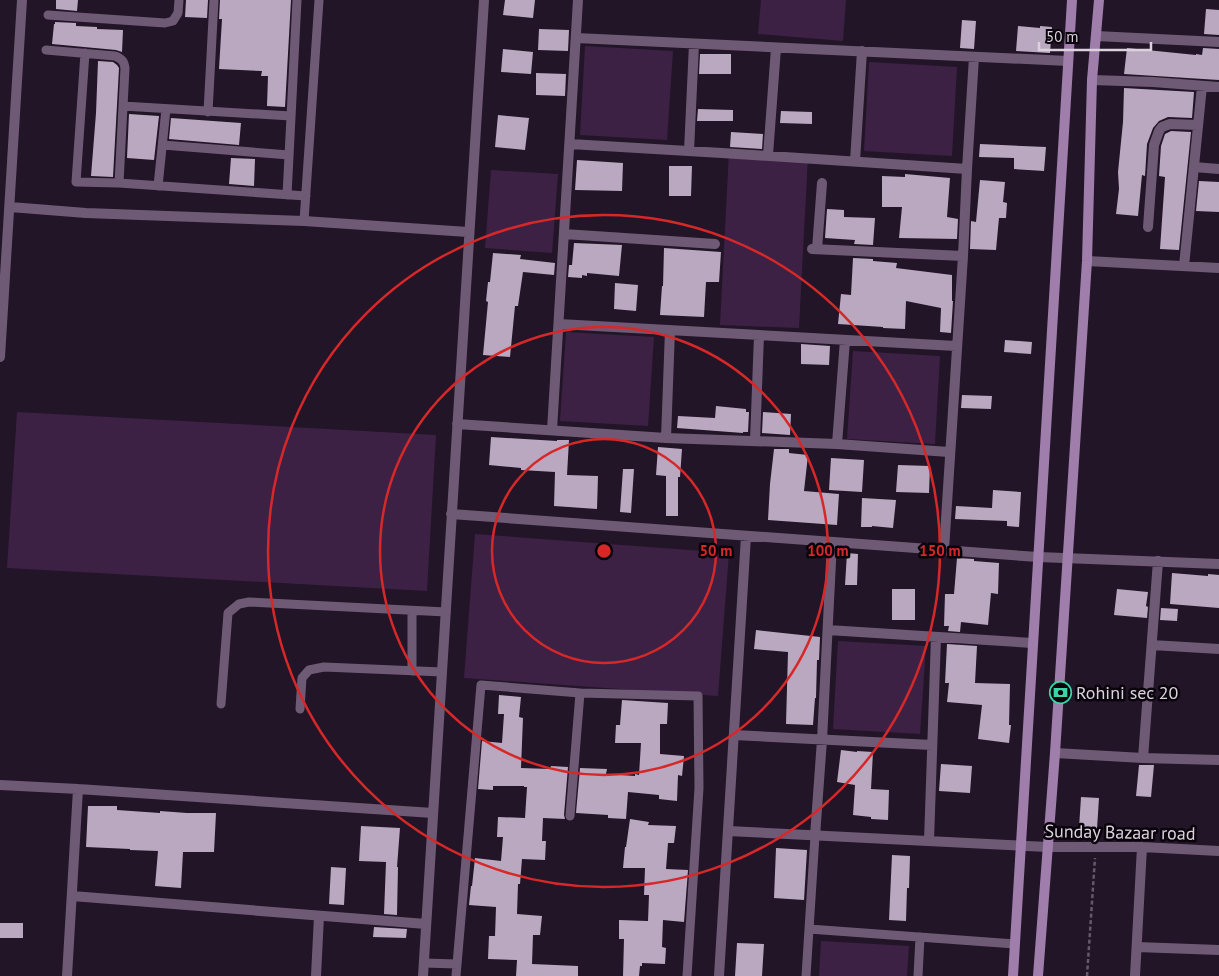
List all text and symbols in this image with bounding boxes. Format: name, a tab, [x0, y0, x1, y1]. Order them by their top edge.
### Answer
scale bar	[1039, 20, 1152, 52]
text: 50 m	[1046, 27, 1079, 46]
text: 50 m	[700, 541, 732, 560]
text: 100 m	[807, 541, 849, 560]
text: 150 m	[919, 541, 961, 560]
centre of rings	[595, 542, 613, 560]
bank icon: Rohini sec 20	[1048, 680, 1072, 704]
place label: Rohini sec 20	[1076, 681, 1178, 704]
street label: Sunday Bazaar road	[1044, 819, 1196, 845]

